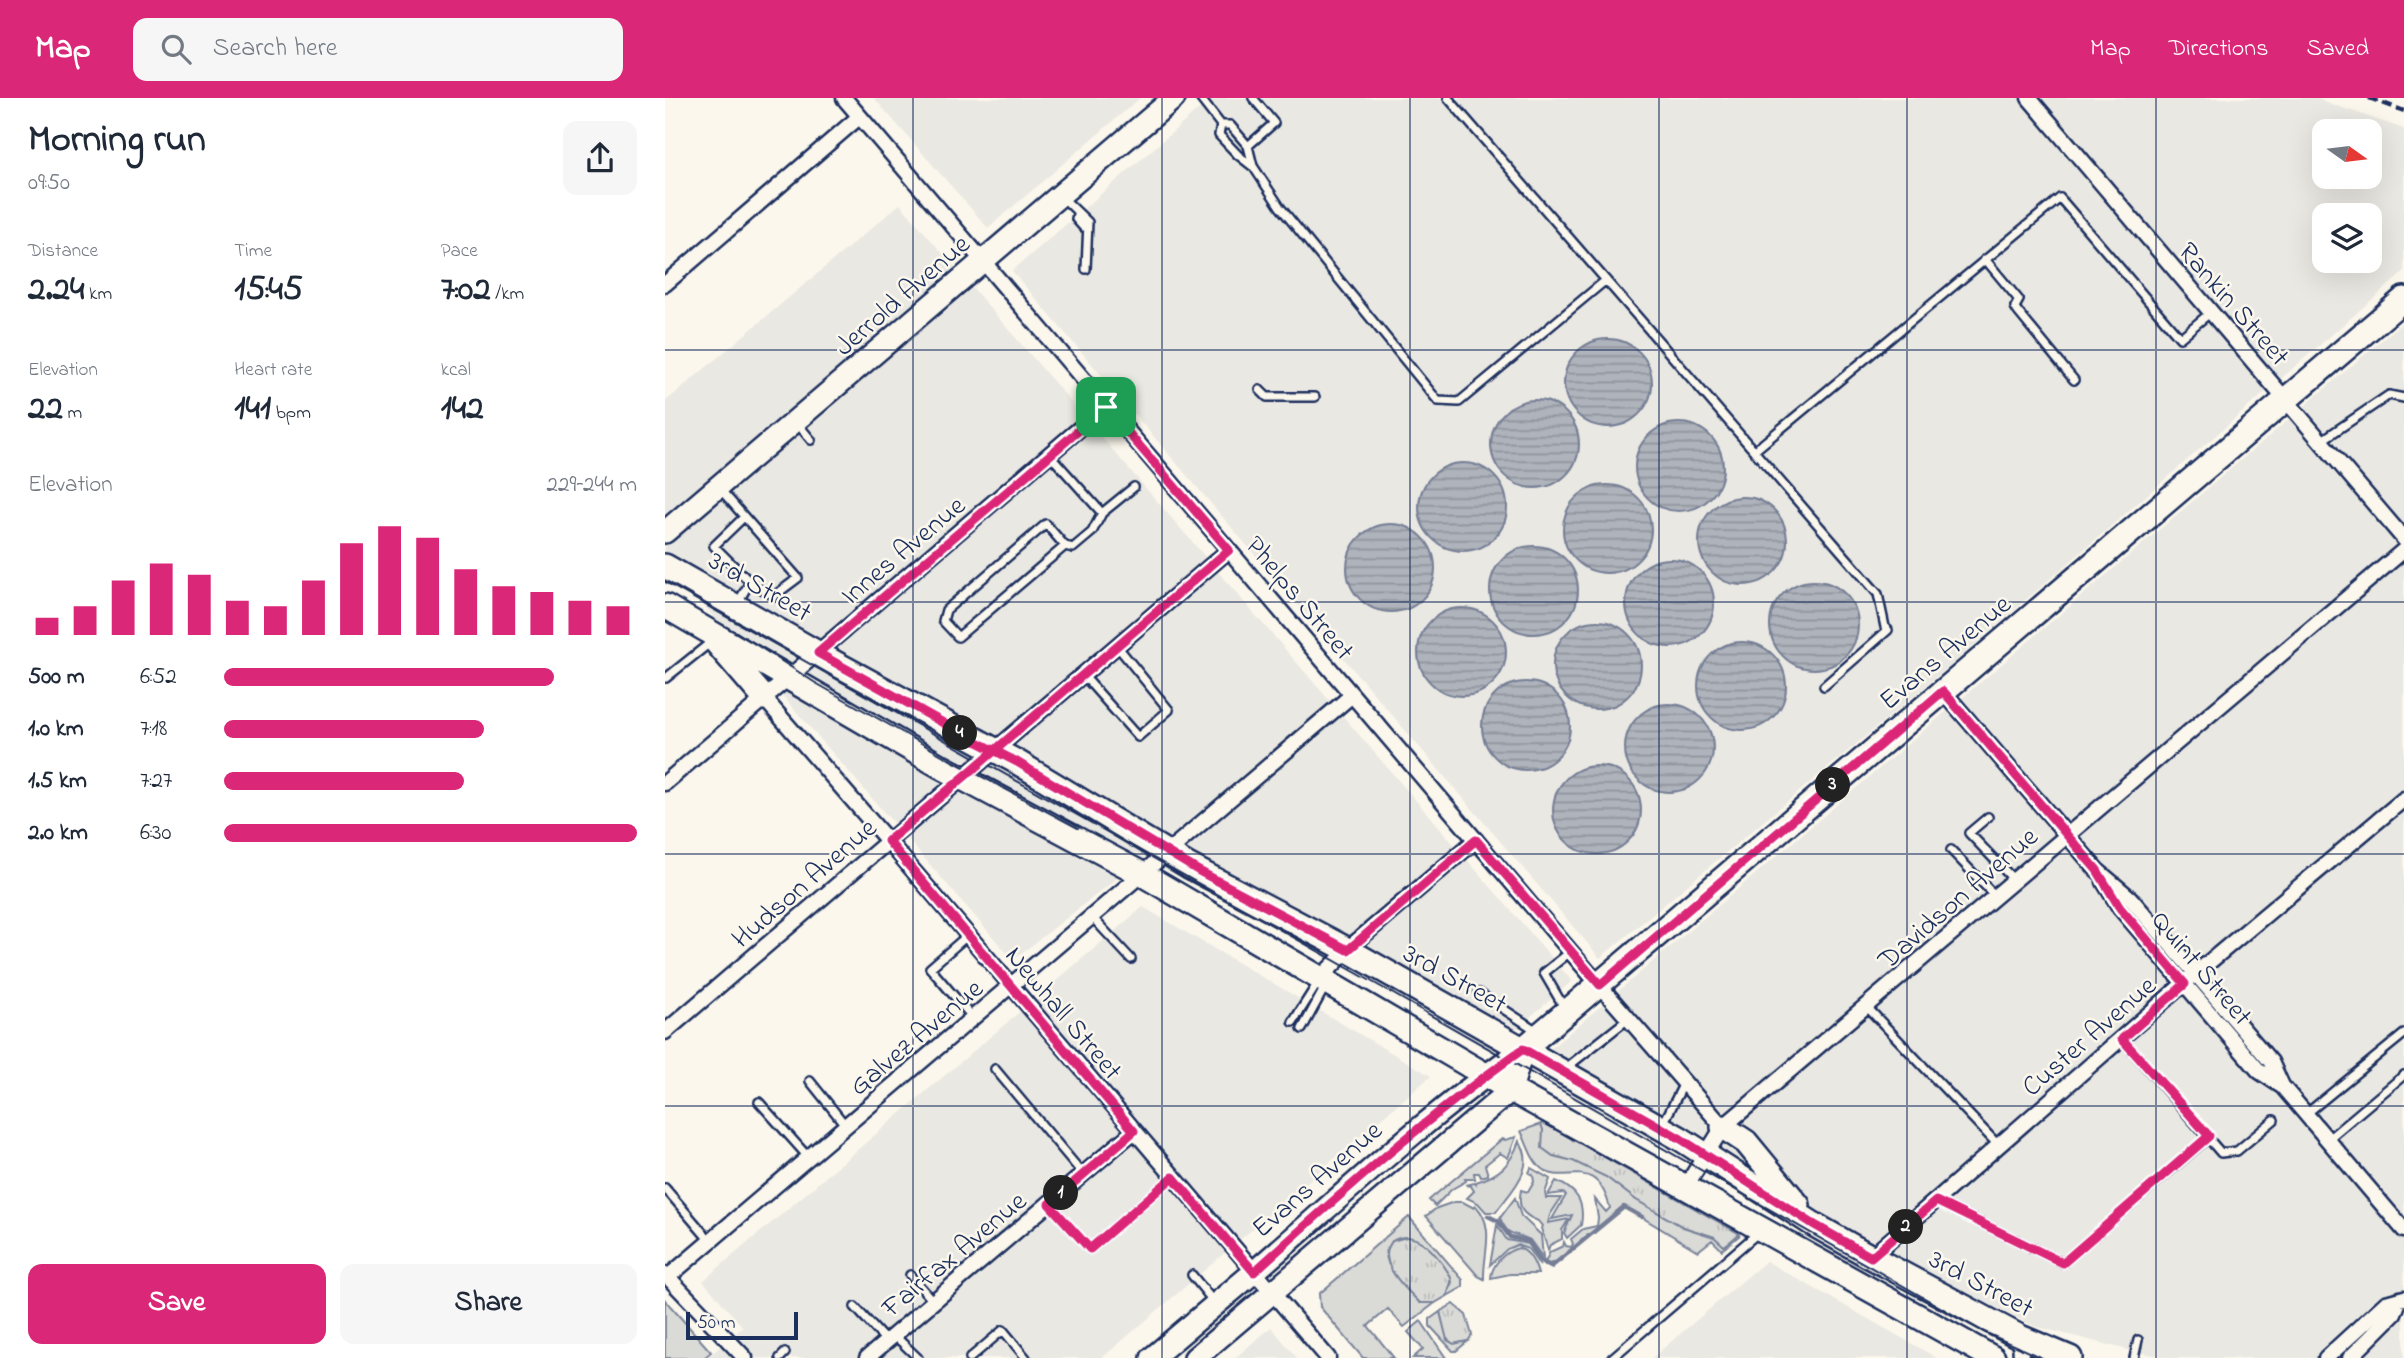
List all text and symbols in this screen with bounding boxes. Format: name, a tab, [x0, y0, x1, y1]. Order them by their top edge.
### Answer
search box	[133, 18, 623, 81]
text: Map	[35, 25, 91, 73]
icon: search	[157, 30, 195, 68]
text: Search here	[213, 30, 337, 68]
text: Map	[2090, 32, 2131, 67]
text: Directions	[2169, 32, 2268, 67]
text: Saved	[2306, 32, 2369, 67]
text: Morning run	[28, 113, 206, 169]
north arrow	[2312, 119, 2382, 189]
map controls	[2312, 119, 2382, 273]
button: share	[563, 121, 637, 195]
text: 09:50	[28, 167, 70, 200]
button: layers	[2312, 203, 2382, 273]
street label: Jerrold Avenue	[826, 226, 981, 367]
street label: Rankin Street	[2167, 234, 2298, 377]
text: Distance	[28, 238, 98, 265]
text: Time	[234, 238, 272, 265]
text: Pace	[441, 238, 478, 265]
text: 2.24	[28, 265, 84, 316]
text: 15:45	[234, 265, 303, 316]
text: 7:02	[441, 265, 491, 316]
text: km	[84, 281, 112, 308]
text: /km	[491, 281, 524, 308]
text: Elevation	[28, 357, 98, 384]
text: Heart rate	[234, 357, 312, 384]
text: kcal	[441, 357, 471, 384]
pin	[1076, 377, 1136, 437]
text: 22	[28, 384, 63, 435]
text: 141	[234, 384, 271, 435]
text: 142	[441, 384, 484, 435]
icon: arrive	[1087, 388, 1125, 426]
text: m	[63, 400, 82, 427]
text: bpm	[271, 400, 311, 427]
text: Elevation	[28, 469, 113, 502]
text: 229–244 m	[547, 469, 637, 502]
street label: Innes Avenue	[833, 487, 976, 616]
street label: Phelps Street	[1234, 528, 1363, 671]
street label: 3rd Street	[700, 542, 819, 634]
street label: Evans Avenue	[1871, 586, 2022, 721]
text: 500 m	[28, 661, 85, 694]
text: 6:52	[140, 661, 177, 694]
text: 1.0 km	[28, 713, 84, 746]
text: 7:18	[140, 713, 167, 746]
pin: 4	[943, 716, 977, 750]
text: 4	[956, 719, 963, 746]
text: 1.5 km	[28, 765, 87, 798]
text: 7:27	[140, 765, 172, 798]
pin: 3	[1815, 768, 1851, 802]
text: 3	[1829, 771, 1836, 798]
street label: Hudson Avenue	[723, 809, 887, 960]
text: 2.0 km	[28, 817, 88, 850]
text: 6:30	[140, 817, 172, 850]
street label: Davidson Avenue	[1869, 818, 2049, 982]
street label: Quint Street	[2140, 903, 2261, 1036]
street label: 3rd Street	[1395, 935, 1514, 1026]
street label: Newhall Street	[994, 938, 1131, 1090]
street label: Custer Avenue	[2014, 967, 2167, 1108]
street label: Galvez Avenue	[841, 970, 994, 1107]
street label: Evans Avenue	[1244, 1112, 1393, 1249]
pin: 1	[1043, 1176, 1079, 1210]
text: 1	[1057, 1179, 1064, 1206]
street label: Fairfax Avenue	[873, 1182, 1037, 1329]
pin: 2	[1889, 1210, 1923, 1244]
text: 2	[1901, 1213, 1910, 1240]
street label: 3rd Street	[1921, 1240, 2040, 1330]
button: Save	[28, 1264, 326, 1344]
button: Share	[340, 1264, 637, 1344]
scale bar	[686, 1309, 798, 1341]
text: 50 m	[697, 1310, 736, 1337]

